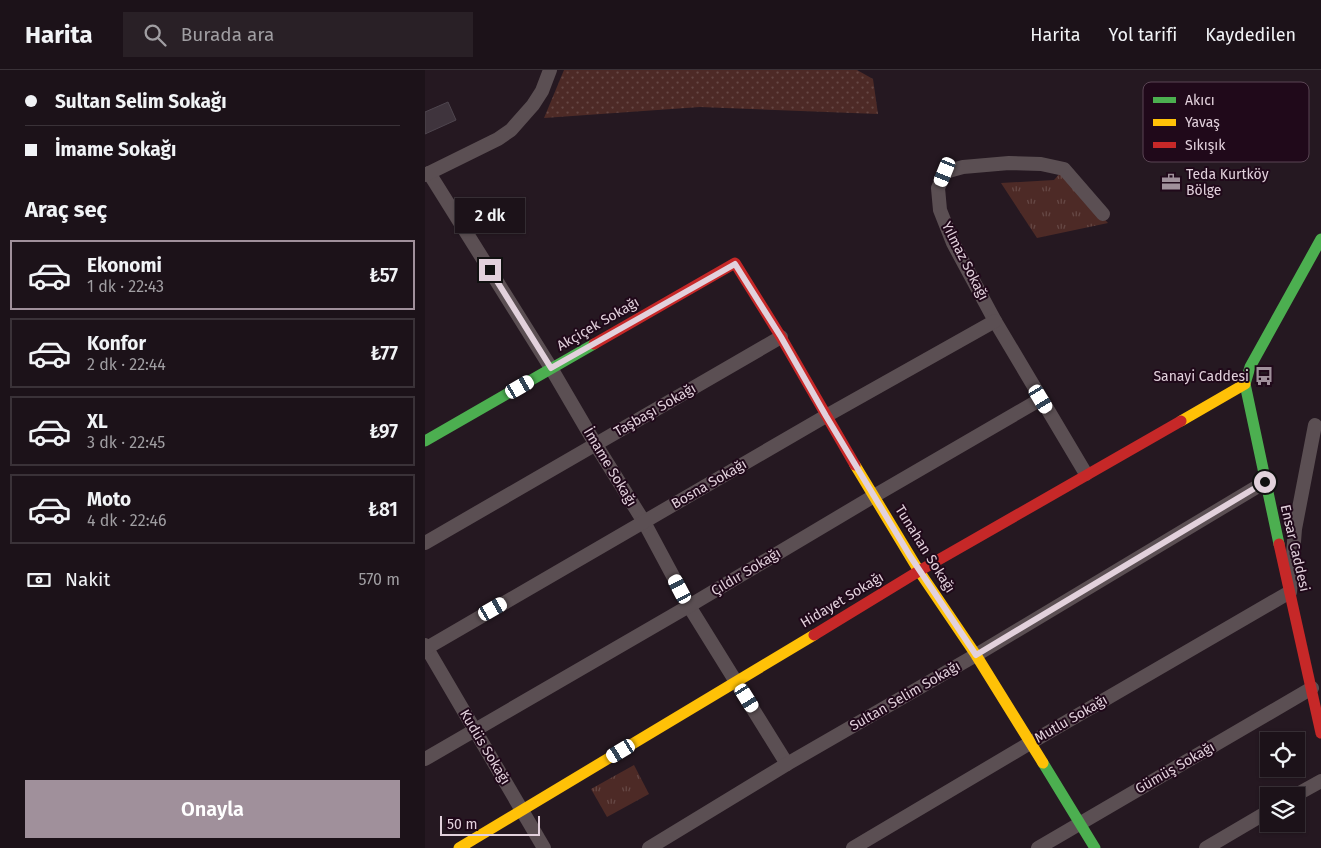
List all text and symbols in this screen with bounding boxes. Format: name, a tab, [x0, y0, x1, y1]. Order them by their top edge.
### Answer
search box	[123, 12, 473, 57]
text: Harita	[25, 21, 93, 49]
icon: search	[141, 21, 169, 49]
text: Burada ara	[181, 23, 274, 46]
text: Harita	[1030, 24, 1081, 46]
text: Yol tarifi	[1109, 24, 1177, 46]
text: Kaydedilen	[1205, 24, 1296, 46]
legend	[1143, 82, 1309, 162]
text: Sultan Selim Sokağı	[55, 90, 227, 113]
text: Akıcı	[1185, 92, 1215, 109]
text: Yavaş	[1185, 114, 1220, 131]
text: Sıkışık	[1185, 137, 1226, 154]
text: İmame Sokağı	[55, 138, 176, 161]
car	[932, 155, 957, 189]
place label: Teda Kurtköy Bölge	[1186, 166, 1269, 199]
office icon: Teda Kurtköy Bölge	[1160, 171, 1182, 193]
text: Araç seç	[25, 196, 107, 223]
callout: 2 dk	[455, 198, 525, 232]
text: 2 dk	[475, 206, 505, 225]
street label: Yılmaz Sokağı	[938, 219, 992, 303]
icon: car	[27, 253, 72, 298]
text: Ekonomi	[87, 254, 162, 277]
route end	[479, 259, 501, 281]
text: ₺57	[369, 264, 398, 287]
text: 1 dk · 22:43	[87, 277, 164, 296]
street label: Akçiçek Sokağı	[554, 294, 642, 354]
icon: car	[27, 331, 72, 376]
text: Konfor	[87, 332, 146, 355]
text: ₺77	[371, 342, 398, 365]
text: 2 dk · 22:44	[87, 355, 166, 374]
bus stop icon: Sanayi Caddesi	[1253, 365, 1275, 387]
place label: Sanayi Caddesi	[1153, 368, 1249, 385]
car	[503, 373, 536, 401]
street label: Taşbaşı Sokağı	[611, 380, 699, 440]
car	[1026, 382, 1055, 416]
icon: car	[27, 409, 72, 454]
text: XL	[87, 410, 108, 433]
text: ₺97	[369, 420, 398, 443]
street label: İmame Sokağı	[580, 424, 641, 509]
text: 3 dk · 22:45	[87, 433, 165, 452]
street label: Bosna Sokağı	[668, 456, 750, 512]
route start	[1254, 471, 1276, 493]
icon: car	[27, 487, 72, 532]
text: Moto	[87, 488, 131, 511]
text: ₺81	[368, 498, 398, 521]
street label: Tunahan Sokağı	[891, 502, 959, 596]
street label: Ensar Caddesi	[1277, 503, 1313, 593]
text: 4 dk · 22:46	[87, 511, 166, 530]
street label: Çıldır Sokağı	[708, 544, 784, 600]
icon: cash	[25, 566, 53, 594]
text: Nakit	[65, 568, 110, 591]
street label: Hidayet Sokağı	[797, 569, 887, 631]
text: 570 m	[359, 570, 400, 589]
car	[666, 572, 693, 606]
car	[476, 595, 509, 623]
street label: Sultan Selim Sokağı	[847, 657, 963, 735]
car	[732, 681, 761, 715]
street label: Mutlu Sokağı	[1032, 691, 1110, 747]
street label: Kudüs Sokağı	[456, 706, 514, 788]
map controls	[1260, 732, 1305, 832]
button: locate	[1260, 732, 1305, 777]
car	[604, 737, 637, 765]
street label: Gümüş Sokağı	[1132, 738, 1218, 798]
button: Onayla	[25, 780, 400, 838]
button: layers	[1260, 787, 1305, 832]
scale bar	[440, 813, 540, 836]
text: 50 m	[447, 816, 478, 833]

